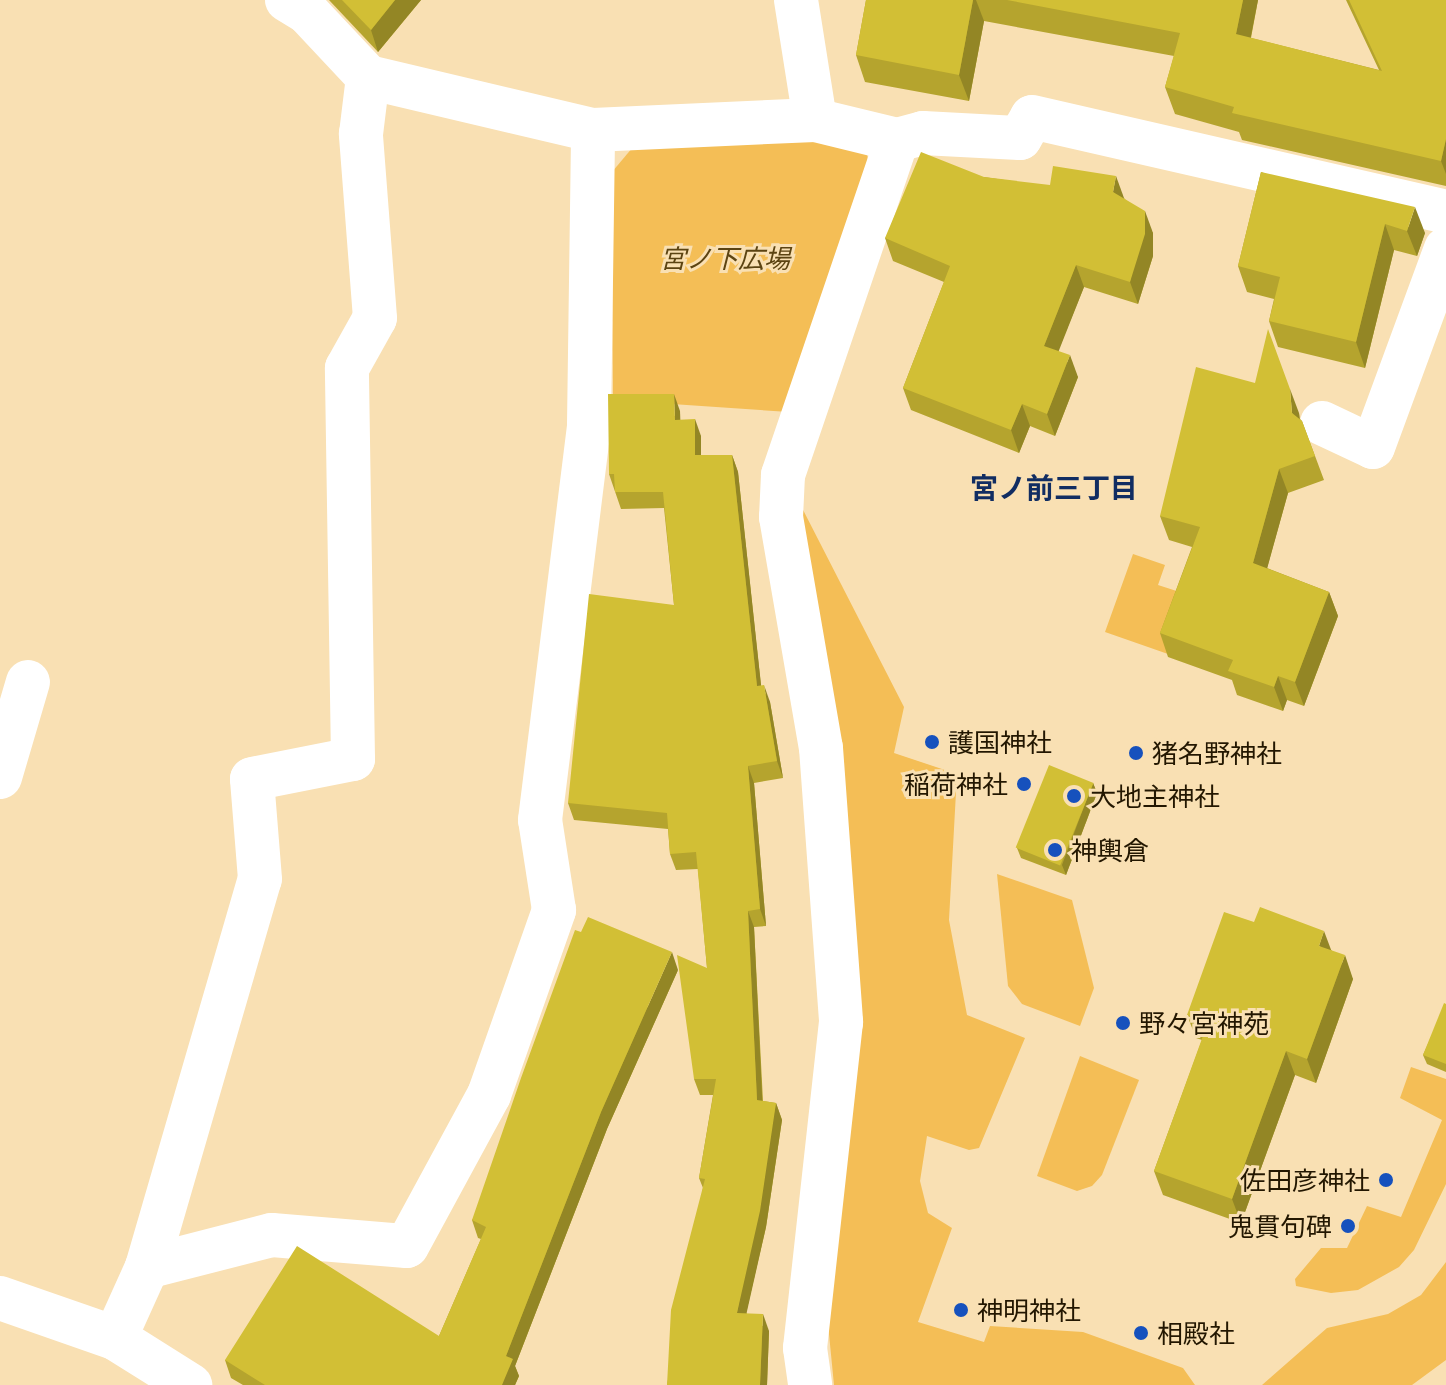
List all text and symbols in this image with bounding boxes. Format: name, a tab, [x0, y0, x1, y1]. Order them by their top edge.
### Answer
park label: 宮ノ下広場	[660, 242, 790, 274]
district label: 宮ノ前三丁目	[970, 470, 1138, 504]
place label: 護国神社	[948, 726, 1052, 758]
marker: 護国神社	[923, 733, 941, 751]
place label: 猪名野神社	[1152, 737, 1282, 769]
marker: 猪名野神社	[1127, 744, 1145, 762]
place label: 稲荷神社	[904, 768, 1008, 800]
marker: 稲荷神社	[1015, 775, 1033, 793]
place label: 大地主神社	[1090, 780, 1220, 812]
marker: 大地主神社	[1065, 787, 1083, 805]
place label: 神輿倉	[1071, 834, 1149, 866]
marker: 神輿倉	[1046, 841, 1064, 859]
place label: 野々宮神苑	[1139, 1007, 1269, 1039]
marker: 野々宮神苑	[1114, 1014, 1132, 1032]
place label: 佐田彦神社	[1240, 1164, 1370, 1196]
marker: 佐田彦神社	[1377, 1171, 1395, 1189]
place label: 鬼貫句碑	[1228, 1210, 1332, 1242]
marker: 鬼貫句碑	[1339, 1217, 1357, 1235]
place label: 神明神社	[977, 1294, 1081, 1326]
marker: 神明神社	[952, 1301, 970, 1319]
place label: 相殿社	[1157, 1317, 1235, 1349]
marker: 相殿社	[1132, 1324, 1150, 1342]

